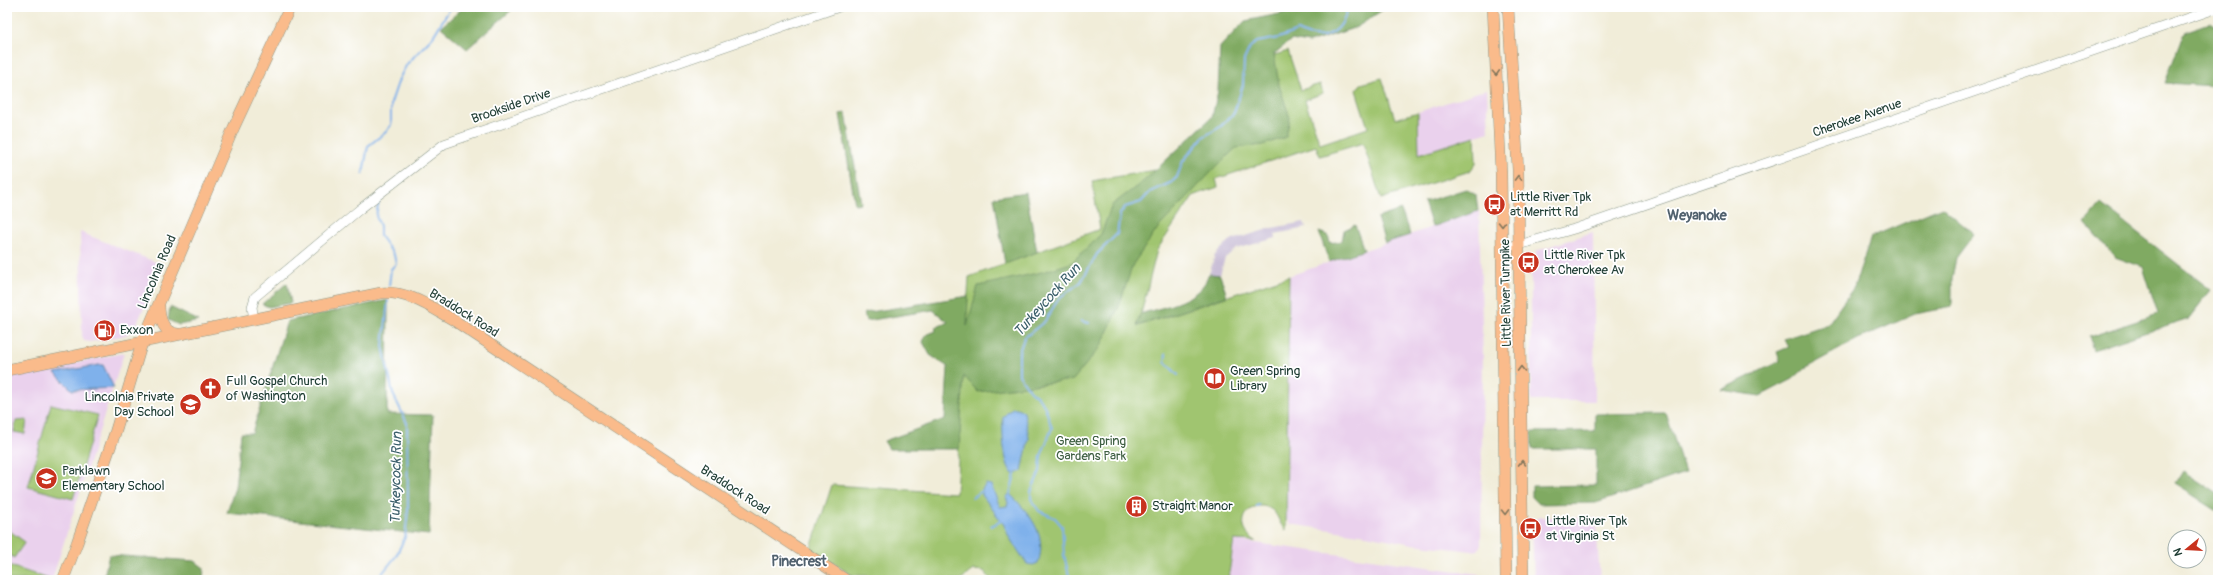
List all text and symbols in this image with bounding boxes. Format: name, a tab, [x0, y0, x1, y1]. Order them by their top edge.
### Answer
one-way arrow	[1491, 70, 1500, 76]
street label: Brookside Drive	[469, 85, 553, 127]
street label: Cherokee Avenue	[1810, 95, 1904, 141]
one-way arrow	[1514, 175, 1523, 181]
place label: Little River Tpk at Merritt Rd	[1510, 189, 1592, 220]
bus stop icon: Little River Tpk at Merritt Rd	[1481, 191, 1507, 217]
district label: Weyanoke	[1667, 207, 1728, 224]
one-way arrow	[1498, 221, 1506, 227]
street label: Lincolnia Road	[134, 233, 180, 311]
street label: Little River Turnpike	[1497, 238, 1515, 347]
place label: Little River Tpk at Cherokee Av	[1544, 247, 1626, 278]
bus stop icon: Little River Tpk at Cherokee Av	[1516, 249, 1542, 275]
water label: Turkeycock Run	[1010, 259, 1085, 340]
street label: Braddock Road	[426, 285, 502, 341]
fuel station icon: Exxon	[92, 317, 118, 343]
place label: Exxon	[120, 322, 153, 338]
place label: Green Spring Library	[1230, 363, 1301, 394]
library icon: Green Spring Library	[1201, 365, 1227, 391]
one-way arrow	[1517, 366, 1525, 372]
place label: Full Gospel Church of Washington	[226, 373, 327, 404]
church icon: Full Gospel Church of Washington	[198, 375, 224, 401]
place label: Lincolnia Private Day School	[84, 389, 175, 420]
school or university icon: Lincolnia Private Day School	[177, 391, 203, 417]
water label: Turkeycock Run	[387, 431, 405, 524]
park label: Green Spring Gardens Park	[1056, 433, 1127, 464]
one-way arrow	[1517, 460, 1526, 466]
street label: Braddock Road	[697, 462, 773, 518]
place label: Parklawn Elementary School	[62, 463, 165, 494]
school or university icon: Parklawn Elementary School	[33, 465, 59, 491]
building icon: Straight Manor	[1123, 493, 1149, 519]
place label: Straight Manor	[1152, 498, 1233, 514]
one-way arrow	[1501, 509, 1509, 515]
place label: Little River Tpk at Virginia St	[1546, 513, 1628, 544]
bus stop icon: Little River Tpk at Virginia St	[1518, 515, 1544, 541]
north arrow	[2167, 529, 2207, 569]
text: N	[2170, 546, 2185, 557]
district label: Pinecrest	[771, 553, 827, 570]

